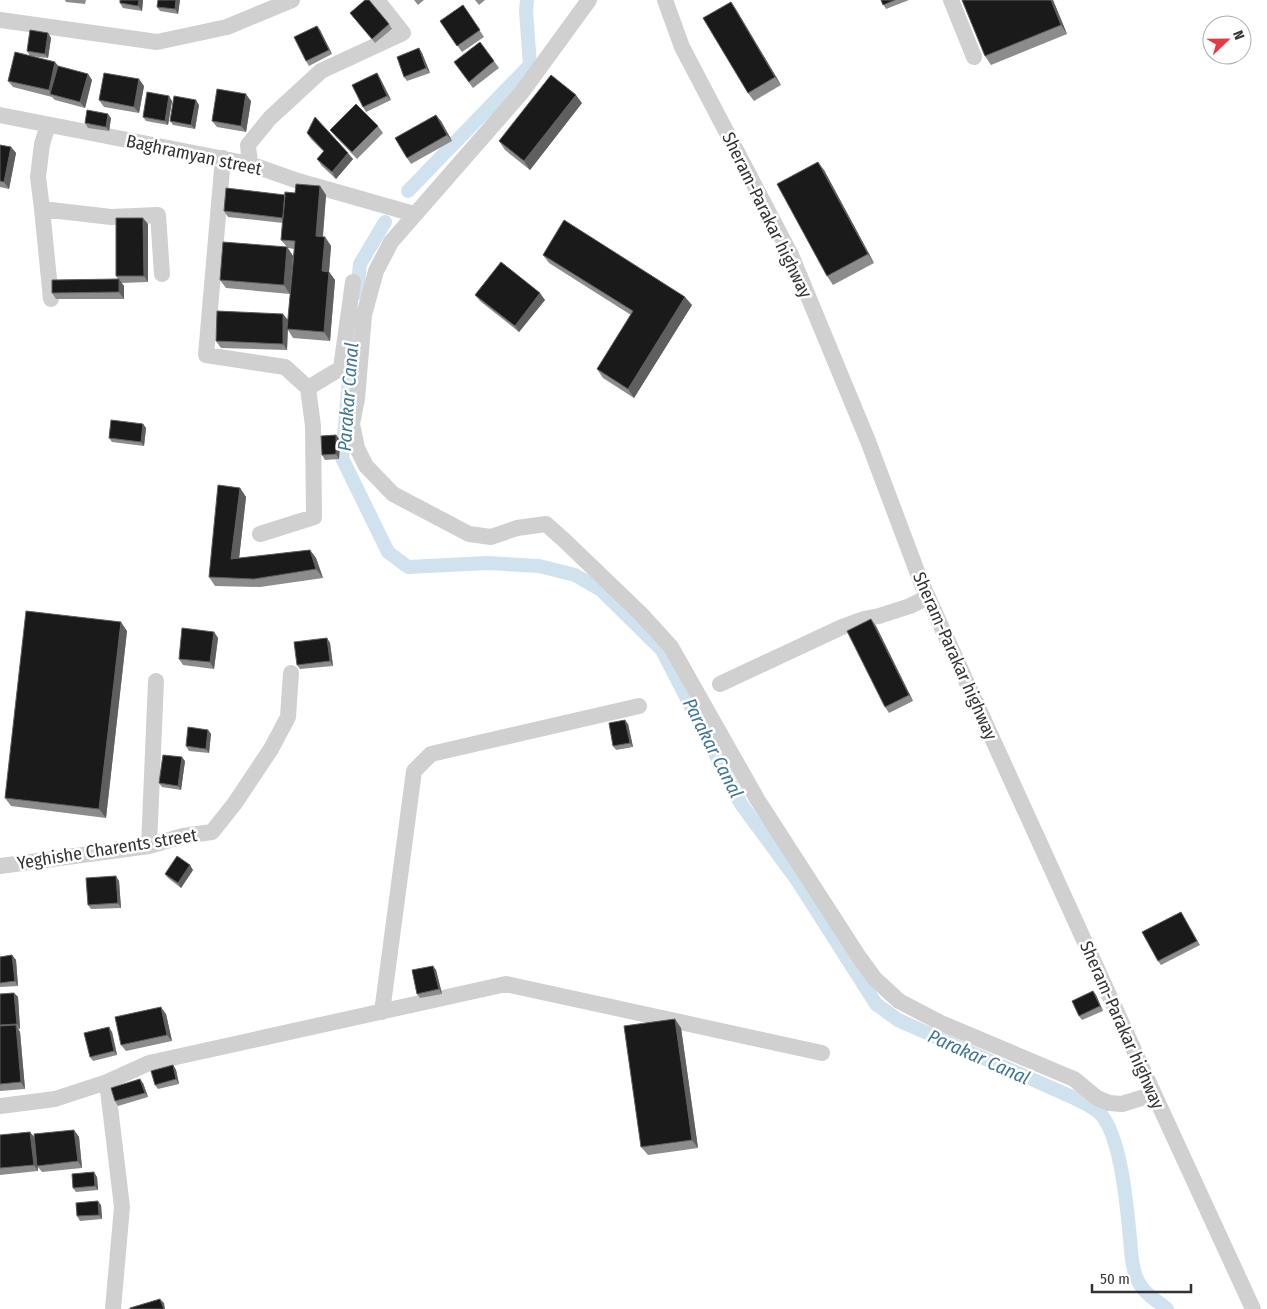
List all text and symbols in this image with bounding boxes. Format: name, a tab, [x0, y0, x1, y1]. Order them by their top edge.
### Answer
north arrow	[1202, 15, 1252, 65]
text: N	[1229, 28, 1248, 42]
street label: Sheram-Parakar highway	[717, 129, 817, 301]
street label: Baghramyan street	[124, 130, 264, 180]
water label: Parakar Canal	[333, 342, 363, 452]
street label: Sheram-Parakar highway	[908, 569, 1002, 743]
water label: Parakar Canal	[678, 694, 748, 802]
street label: Yeghishe Charents street	[15, 824, 199, 874]
street label: Sheram-Parakar highway	[1075, 938, 1169, 1112]
water label: Parakar Canal	[925, 1024, 1033, 1090]
scale bar	[1092, 1262, 1191, 1294]
text: 50 m	[1100, 1270, 1130, 1288]

